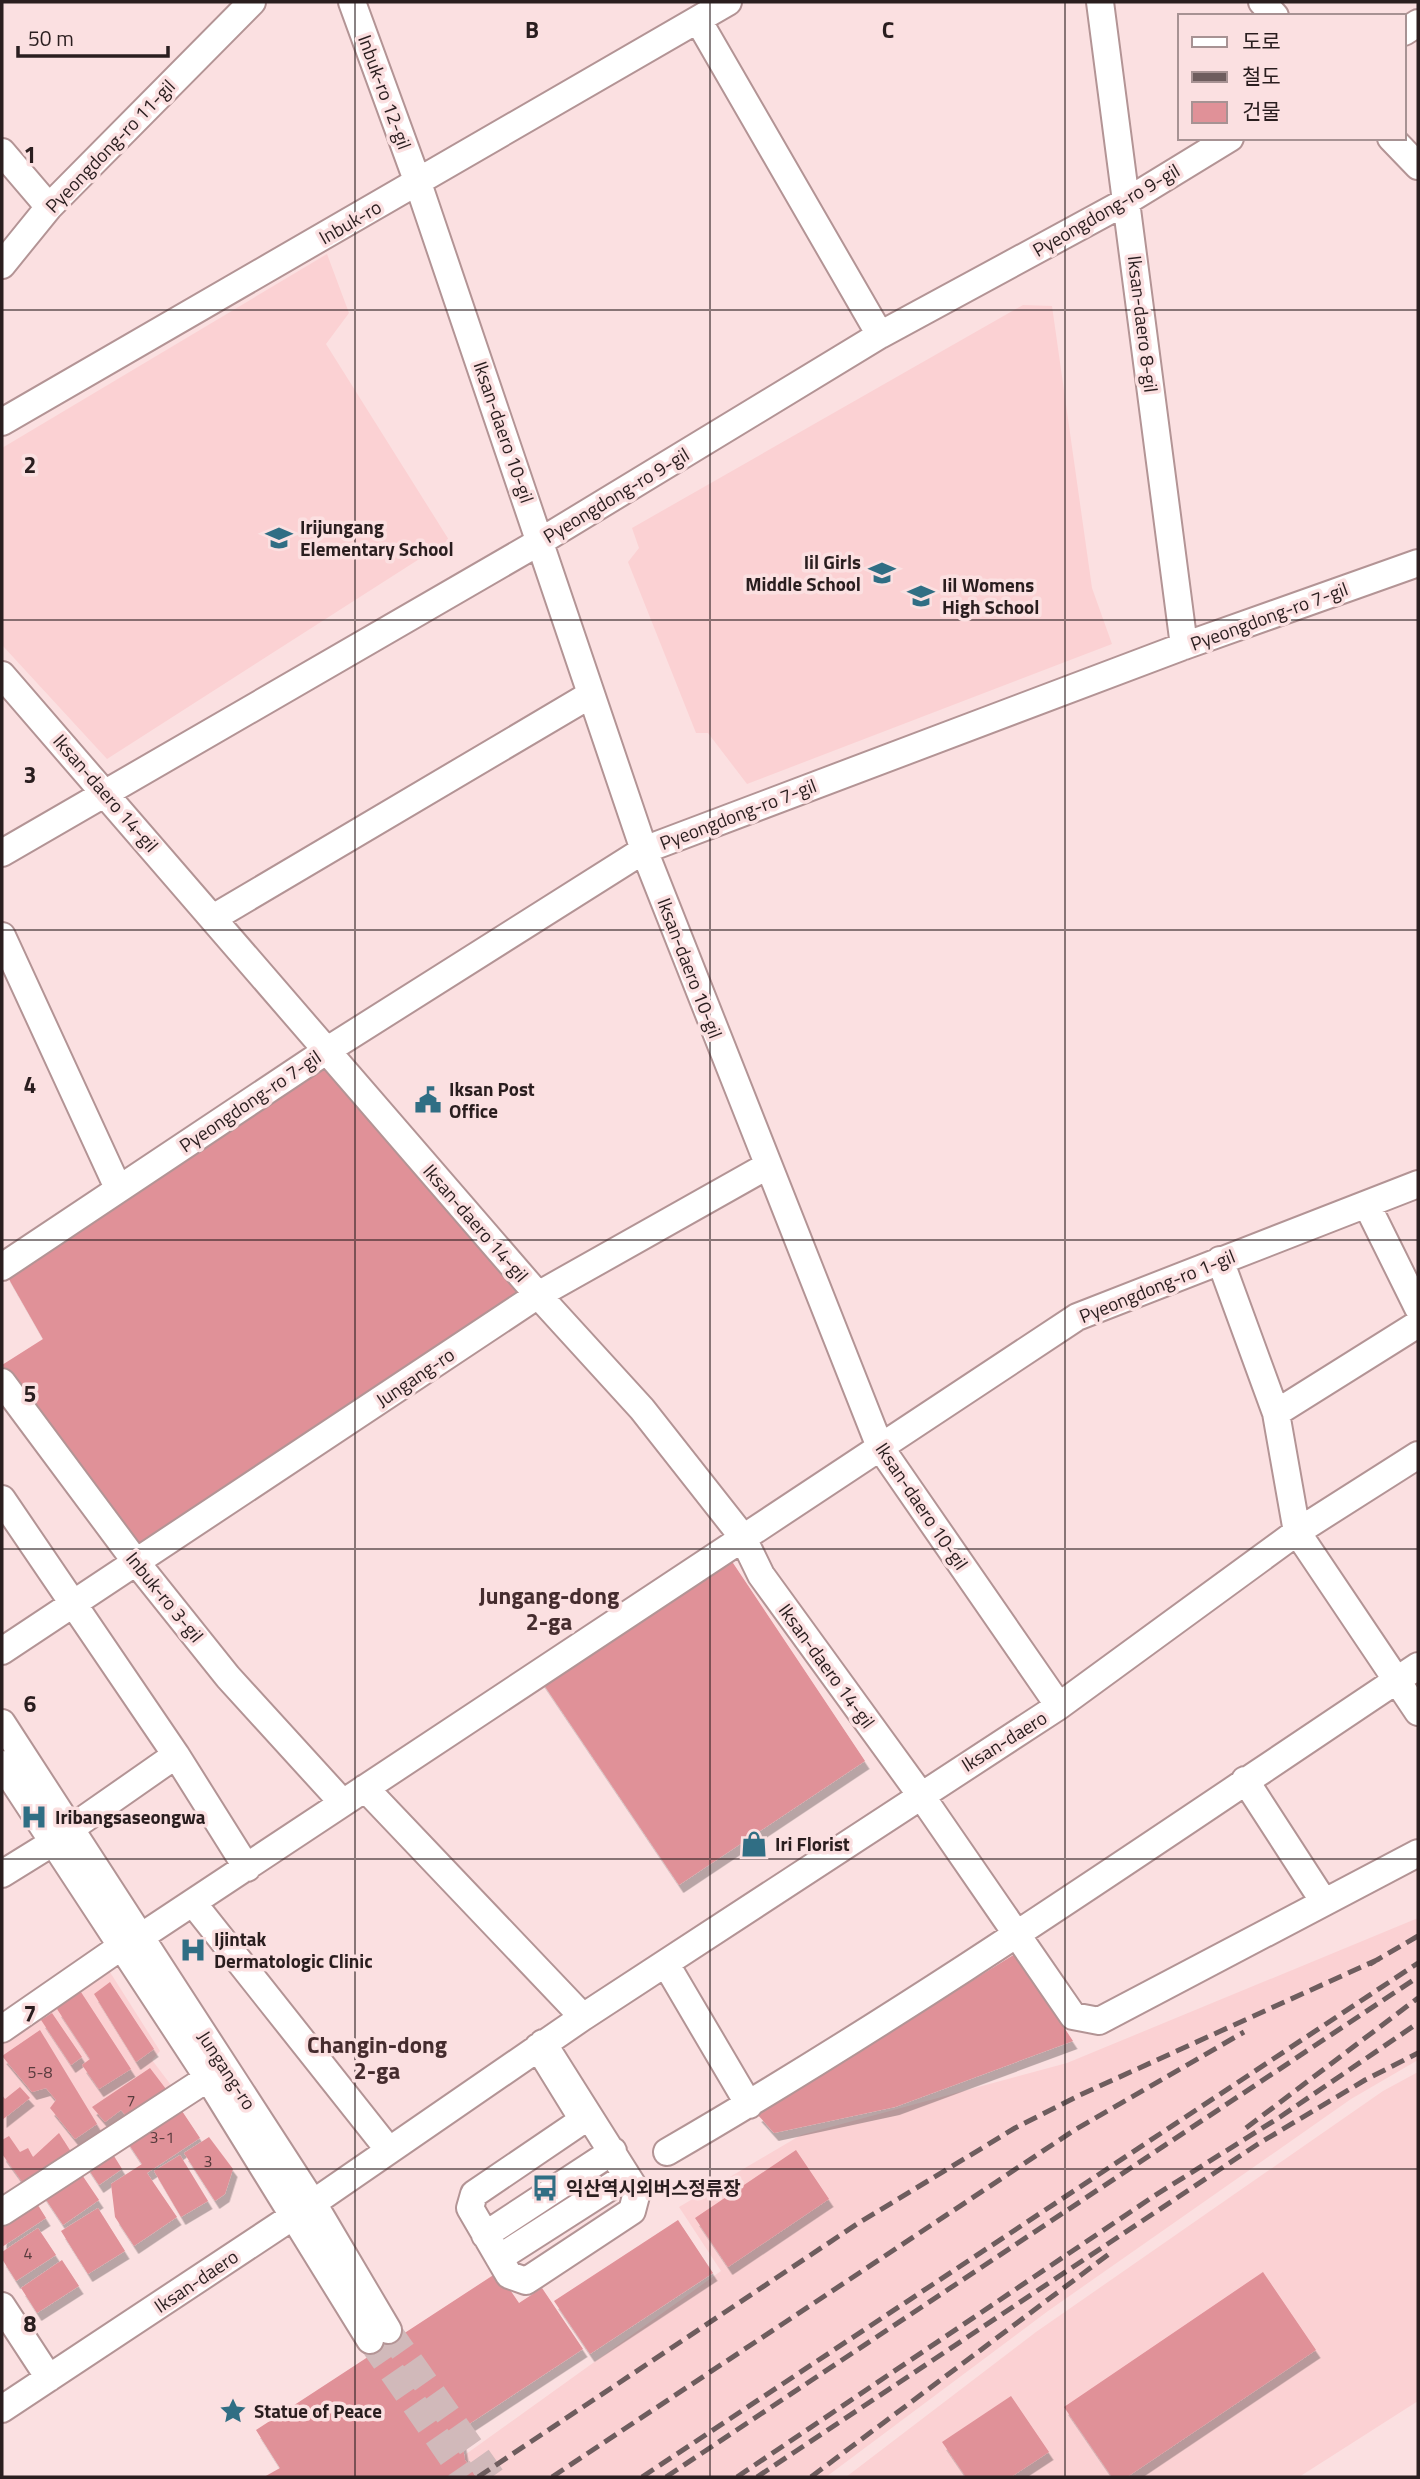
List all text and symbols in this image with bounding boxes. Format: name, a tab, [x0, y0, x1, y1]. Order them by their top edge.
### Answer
text: B	[525, 12, 539, 47]
text: C	[882, 12, 894, 47]
scale bar	[18, 14, 168, 58]
legend	[1178, 14, 1406, 140]
text: 50 m	[28, 22, 74, 54]
text: 도로	[1242, 25, 1281, 57]
street label: Inbuk-ro 12-gil	[351, 30, 420, 153]
text: 철도	[1242, 60, 1281, 92]
street label: Pyeongdong-ro 11-gil	[38, 72, 181, 219]
text: 건물	[1242, 95, 1281, 127]
text: 1	[24, 137, 36, 172]
street label: Pyeongdong-ro 9-gil	[1027, 156, 1185, 264]
street label: Inbuk-ro	[313, 192, 386, 251]
street label: Iksan-daero 8-gil	[1121, 254, 1166, 394]
street label: Iksan-daero 10-gil	[467, 357, 542, 507]
street label: Pyeongdong-ro 9-gil	[537, 439, 694, 550]
text: 2	[24, 447, 36, 482]
place label: Irijungang Elementary School	[300, 512, 454, 563]
school or university icon: Irijungang Elementary School	[264, 523, 294, 553]
place label: Iil Girls Middle School	[745, 547, 861, 598]
school or university icon: Iil Girls Middle School	[867, 558, 897, 588]
place label: Iil Womens High School	[942, 570, 1039, 621]
street label: Pyeongdong-ro 7-gil	[1186, 574, 1352, 658]
school or university icon: Iil Womens High School	[906, 581, 936, 611]
street label: Iksan-daero 14-gil	[47, 727, 166, 858]
text: 3	[24, 757, 36, 792]
street label: Pyeongdong-ro 7-gil	[655, 770, 820, 857]
street label: Iksan-daero 10-gil	[650, 893, 731, 1042]
street label: Pyeongdong-ro 7-gil	[173, 1042, 327, 1159]
text: 4	[24, 1067, 36, 1102]
place label: Iksan Post Office	[449, 1074, 535, 1125]
public building icon: Iksan Post Office	[413, 1085, 443, 1115]
street label: Iksan-daero 14-gil	[417, 1157, 536, 1288]
street label: Pyeongdong-ro 1-gil	[1074, 1241, 1239, 1330]
street label: Jungang-ro	[369, 1340, 460, 1414]
text: 5	[24, 1376, 36, 1411]
street label: Iksan-daero 10-gil	[869, 1436, 976, 1575]
street label: Inbuk-ro 3-gil	[120, 1545, 211, 1648]
district label: Jungang-dong 2-ga	[479, 1578, 619, 1639]
street label: Iksan-daero 14-gil	[772, 1597, 883, 1734]
text: 6	[24, 1686, 37, 1721]
street label: Iksan-daero	[955, 1703, 1052, 1778]
hospital icon: Iribangsaseongwa	[19, 1802, 49, 1832]
place label: Iribangsaseongwa	[55, 1802, 206, 1831]
shop icon: Iri Florist	[739, 1829, 769, 1859]
place label: Iri Florist	[775, 1829, 850, 1858]
place label: Ijintak Dermatologic Clinic	[214, 1924, 373, 1975]
hospital icon: Ijintak Dermatologic Clinic	[178, 1935, 208, 1965]
text: 7	[24, 1996, 36, 2031]
street label: Jungang-ro	[191, 2024, 264, 2115]
district label: Changin-dong 2-ga	[307, 2027, 447, 2088]
house number: 5-8	[28, 2060, 52, 2084]
house number: 7	[127, 2088, 135, 2112]
house number: 3-1	[150, 2125, 174, 2149]
house number: 3	[204, 2149, 212, 2173]
bus stop icon: 익산역시외버스정류장	[530, 2173, 560, 2203]
place label: 익산역시외버스정류장	[566, 2173, 741, 2202]
house number: 4	[24, 2241, 33, 2265]
street label: Iksan-daero	[148, 2242, 244, 2320]
text: 8	[24, 2306, 37, 2341]
place icon: Statue of Peace	[218, 2396, 248, 2426]
place label: Statue of Peace	[254, 2396, 382, 2425]

